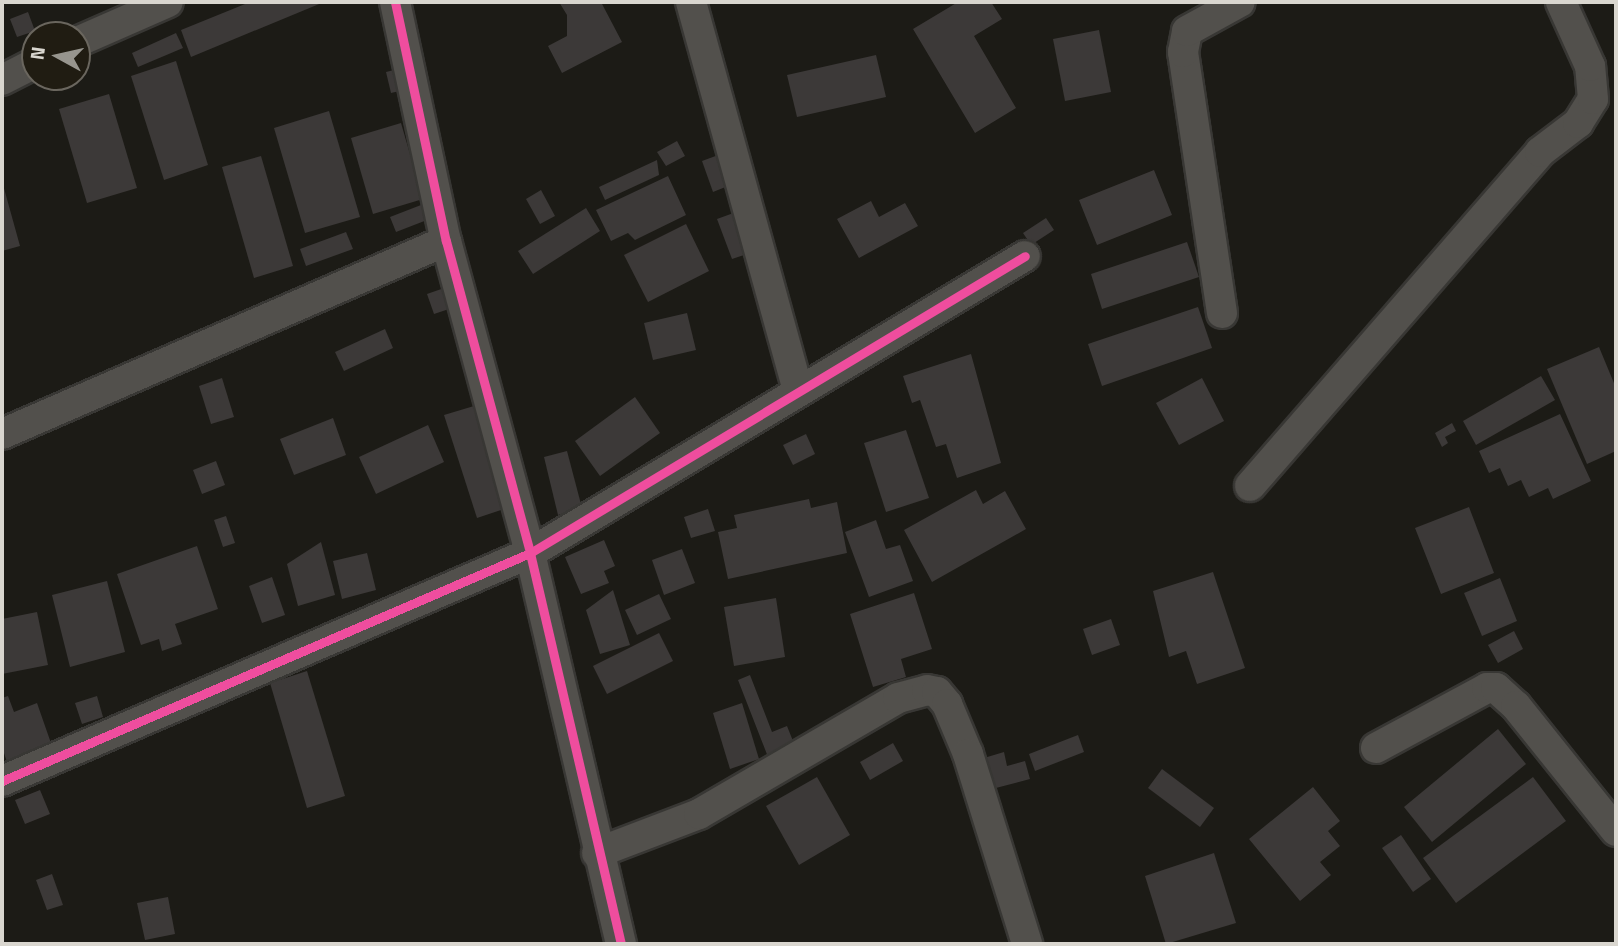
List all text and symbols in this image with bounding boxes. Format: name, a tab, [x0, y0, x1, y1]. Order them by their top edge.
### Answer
north arrow	[21, 21, 91, 91]
text: N	[21, 45, 52, 62]

